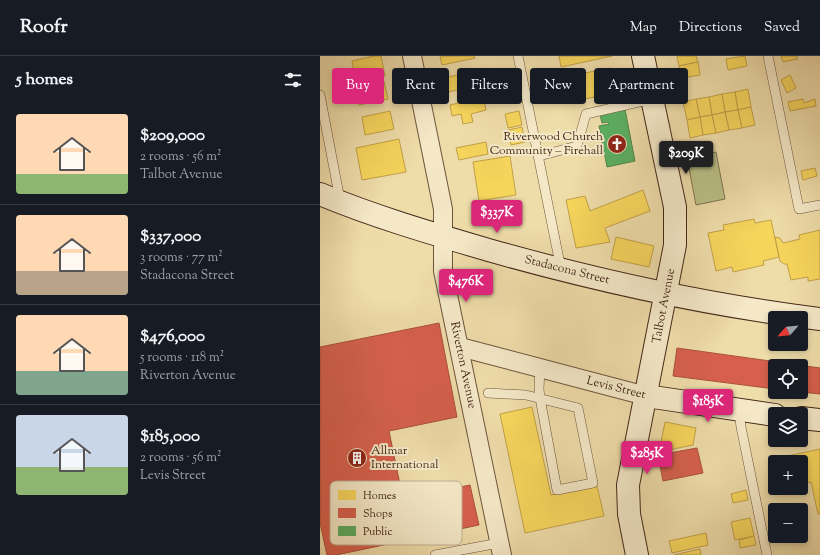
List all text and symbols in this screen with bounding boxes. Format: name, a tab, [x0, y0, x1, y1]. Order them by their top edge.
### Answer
text: Roofr	[20, 14, 68, 41]
text: Map	[630, 18, 657, 38]
text: Directions	[679, 18, 742, 38]
text: Saved	[764, 18, 800, 38]
text: 5 homes	[16, 68, 73, 92]
chip: Buy	[332, 68, 384, 104]
chip: Rent	[392, 68, 449, 104]
chip: Filters	[457, 68, 522, 104]
chip: New	[530, 68, 586, 104]
chip: Apartment	[594, 68, 688, 104]
icon: filters	[282, 69, 304, 91]
text: $209,000	[140, 124, 205, 148]
place label: Riverwood Church Community – Firehall	[490, 128, 604, 160]
icon: home	[48, 130, 96, 178]
church icon: Riverwood Church Community – Firehall	[606, 133, 628, 155]
pin: $209K	[658, 141, 714, 175]
text: $209K	[668, 145, 704, 163]
text: 2 rooms · 56 m²	[140, 148, 221, 166]
text: Talbot Avenue	[140, 166, 223, 184]
pin: $337K	[469, 200, 525, 234]
text: $337K	[480, 204, 514, 222]
text: $337,000	[140, 225, 201, 249]
icon: home	[48, 231, 96, 279]
text: 3 rooms · 77 m²	[140, 249, 223, 267]
street label: Stadacona Street	[523, 251, 611, 289]
text: Stadacona Street	[140, 267, 234, 285]
street label: Talbot Avenue	[648, 267, 680, 345]
pin: $476K	[438, 269, 494, 303]
text: $476K	[448, 273, 484, 291]
north arrow	[768, 311, 808, 351]
map controls	[768, 311, 808, 543]
street label: Riverton Avenue	[445, 320, 481, 410]
text: $476,000	[140, 325, 205, 349]
icon: home	[48, 331, 96, 379]
text: 5 rooms · 118 m²	[140, 349, 224, 367]
button: locate	[768, 359, 808, 399]
text: Riverton Avenue	[140, 367, 236, 385]
street label: Levis Street	[584, 372, 648, 404]
pin: $185K	[680, 389, 736, 423]
text: $185K	[692, 393, 724, 411]
button: layers	[768, 407, 808, 447]
text: $185,000	[140, 425, 200, 449]
icon: home	[48, 431, 96, 479]
pin: $285K	[619, 441, 675, 475]
place label: Allmar International	[371, 442, 439, 474]
text: $285K	[630, 445, 664, 463]
building icon: Allmar International	[346, 447, 368, 469]
text: 2 rooms · 56 m²	[140, 449, 221, 467]
button: +	[768, 455, 808, 495]
text: Levis Street	[140, 467, 206, 485]
legend	[330, 481, 462, 545]
text: Homes	[363, 488, 396, 504]
button: −	[768, 503, 808, 543]
text: Shops	[363, 506, 392, 522]
text: Public	[363, 524, 392, 540]

